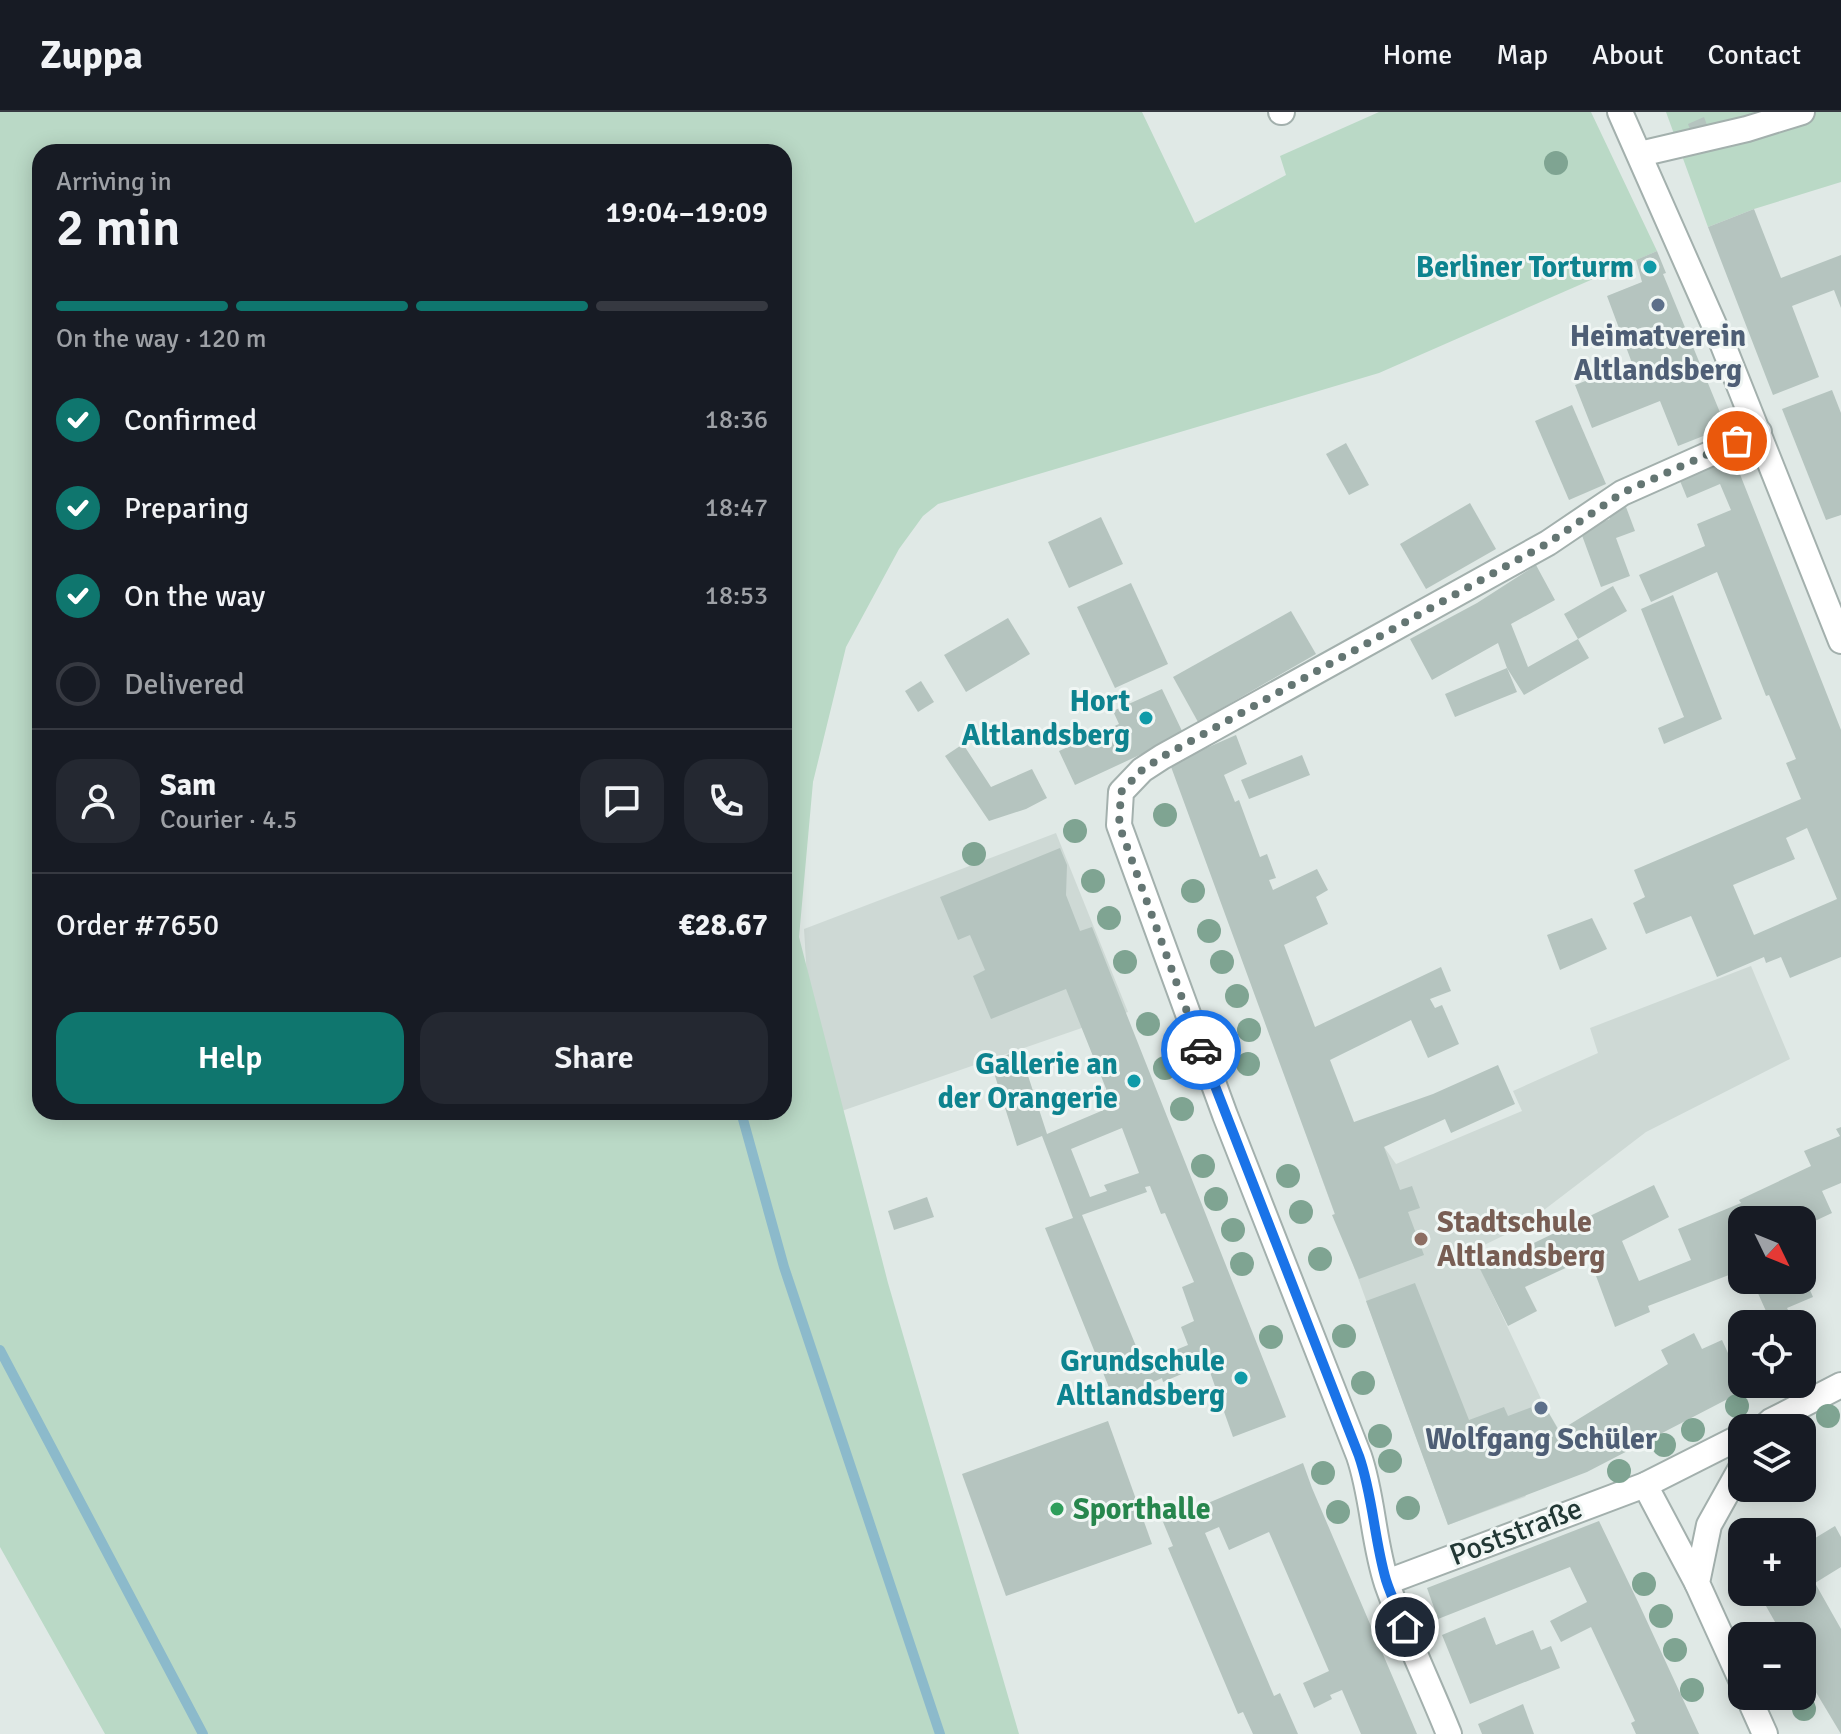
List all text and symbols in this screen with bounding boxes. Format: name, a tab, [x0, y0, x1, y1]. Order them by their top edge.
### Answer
text: Zuppa	[40, 32, 143, 79]
text: Home	[1383, 38, 1452, 72]
text: Map	[1496, 38, 1548, 72]
text: About	[1592, 38, 1664, 72]
text: Contact	[1708, 38, 1801, 72]
text: Arriving in	[56, 166, 172, 198]
text: 19:04–19:09	[605, 194, 768, 231]
text: 2 min	[56, 196, 181, 260]
place label: Berliner Torturm	[1416, 249, 1634, 286]
marker: Berliner Torturm	[1641, 258, 1659, 276]
marker: Heimatverein Altlandsberg	[1649, 296, 1667, 314]
place label: Heimatverein Altlandsberg	[1570, 318, 1746, 389]
text: On the way · 120 m	[56, 323, 266, 355]
icon: check	[56, 398, 100, 442]
text: Confirmed	[124, 402, 257, 439]
text: 18:36	[705, 404, 768, 436]
pin	[1703, 407, 1771, 475]
icon: bag	[1715, 419, 1759, 463]
icon: check	[56, 486, 100, 530]
text: Preparing	[124, 490, 249, 527]
text: 18:47	[705, 492, 768, 524]
icon: check	[56, 574, 100, 618]
text: On the way	[124, 578, 265, 615]
text: 18:53	[705, 580, 768, 612]
text: Delivered	[124, 666, 245, 703]
place label: Hort Altlandsberg	[962, 683, 1130, 754]
marker: Hort Altlandsberg	[1137, 709, 1155, 727]
button: person	[56, 759, 140, 843]
button: chat	[580, 759, 664, 843]
button: phone	[684, 759, 768, 843]
text: Sam	[160, 767, 216, 804]
text: Courier · 4.5	[160, 804, 297, 836]
text: Order #7650	[56, 907, 219, 944]
text: €28.67	[678, 907, 768, 944]
courier	[1161, 1010, 1241, 1090]
button: Help	[56, 1012, 404, 1104]
button: Share	[420, 1012, 768, 1104]
icon: car	[1179, 1028, 1223, 1072]
place label: Gallerie an der Orangerie	[938, 1046, 1118, 1117]
marker: Gallerie an der Orangerie	[1125, 1072, 1143, 1090]
place label: Stadtschule Altlandsberg	[1437, 1204, 1605, 1275]
north arrow	[1728, 1206, 1816, 1294]
map controls	[1728, 1206, 1816, 1710]
marker: Stadtschule Altlandsberg	[1412, 1230, 1430, 1248]
button: locate	[1728, 1310, 1816, 1398]
place label: Grundschule Altlandsberg	[1057, 1343, 1225, 1414]
marker: Grundschule Altlandsberg	[1232, 1369, 1250, 1387]
marker: Wolfgang Schüler	[1532, 1399, 1550, 1417]
button: layers	[1728, 1414, 1816, 1502]
place label: Wolfgang Schüler	[1425, 1421, 1657, 1458]
street label: Poststraße	[1445, 1490, 1587, 1574]
place label: Sporthalle	[1073, 1491, 1211, 1528]
marker: Sporthalle	[1048, 1500, 1066, 1518]
button: +	[1728, 1518, 1816, 1606]
pin	[1371, 1593, 1439, 1661]
icon: home	[1383, 1605, 1427, 1649]
button: −	[1728, 1622, 1816, 1710]

